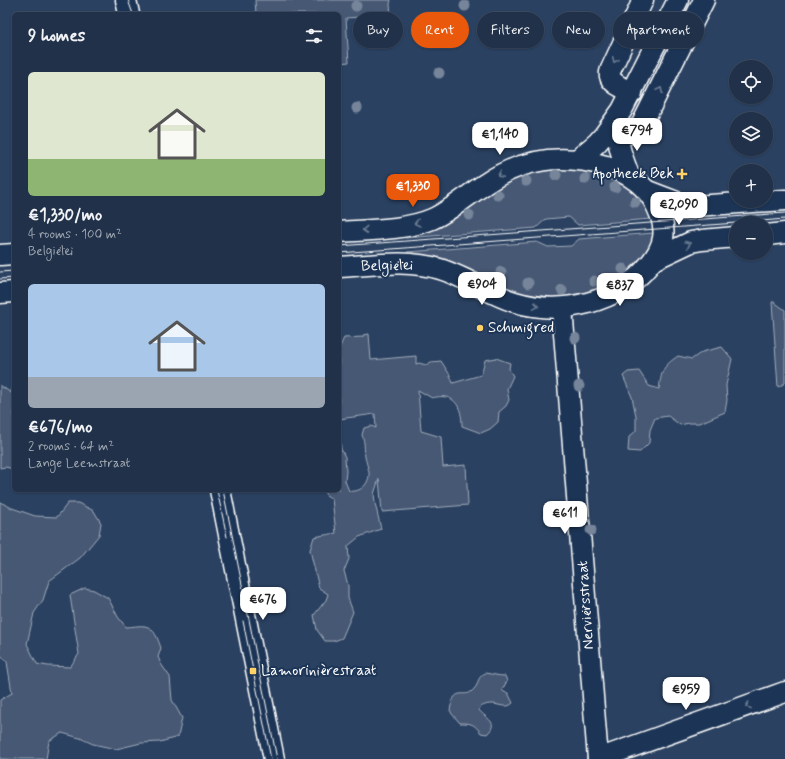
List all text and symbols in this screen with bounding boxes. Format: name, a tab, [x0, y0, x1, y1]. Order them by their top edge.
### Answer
chip: Buy	[353, 12, 403, 48]
chip: Rent	[411, 12, 469, 48]
chip: Filters	[477, 12, 544, 48]
chip: New	[552, 12, 605, 48]
chip: Apartment	[613, 12, 704, 48]
text: 9 homes	[28, 25, 85, 47]
icon: filters	[303, 25, 325, 47]
one-way arrow	[612, 56, 620, 64]
map controls	[729, 60, 773, 260]
button: locate	[729, 60, 773, 104]
one-way arrow	[655, 86, 663, 94]
icon: home	[141, 98, 213, 170]
button: layers	[729, 112, 773, 156]
pin: €794	[613, 118, 661, 152]
pin: €1,140	[467, 122, 533, 156]
text: €794	[621, 122, 653, 139]
text: €1,140	[481, 126, 519, 143]
place label: Apotheek Bek	[593, 164, 674, 185]
button: +	[729, 164, 773, 208]
marker: Apotheek Bek	[677, 169, 687, 179]
one-way arrow	[497, 170, 504, 177]
pin: €1,330	[380, 174, 446, 208]
text: €1,330	[395, 178, 431, 195]
pin: €2,090	[646, 192, 712, 226]
text: €2,090	[659, 196, 699, 213]
text: €1,330/mo	[28, 204, 102, 226]
button: −	[729, 216, 773, 260]
one-way arrow	[414, 219, 420, 227]
one-way arrow	[362, 225, 368, 234]
text: 4 rooms · 100 m²	[28, 226, 122, 243]
one-way arrow	[684, 241, 692, 249]
text: Belgiëlei	[28, 243, 73, 260]
street label: Belgiëlei	[361, 256, 413, 277]
pin: €904	[458, 272, 506, 306]
pin: €837	[596, 273, 644, 307]
text: €904	[467, 276, 497, 293]
text: €837	[606, 277, 634, 294]
one-way arrow	[533, 302, 539, 310]
icon: home	[141, 310, 213, 382]
place label: Schmigred	[488, 318, 554, 339]
marker: Schmigred	[475, 323, 485, 333]
text: €676/mo	[28, 416, 93, 438]
text: 2 rooms · 64 m²	[28, 438, 114, 455]
text: Lange Leemstraat	[28, 455, 130, 472]
pin: €611	[541, 501, 589, 535]
text: €611	[552, 505, 578, 522]
street label: Nerviërsstraat	[573, 559, 599, 650]
pin: €676	[239, 587, 287, 621]
text: €676	[249, 591, 277, 608]
place label: Lamorinièrestraat	[261, 661, 377, 681]
marker: Lamorinièrestraat	[248, 666, 258, 676]
pin: €959	[662, 677, 710, 711]
text: €959	[672, 681, 700, 698]
one-way arrow	[745, 701, 752, 709]

